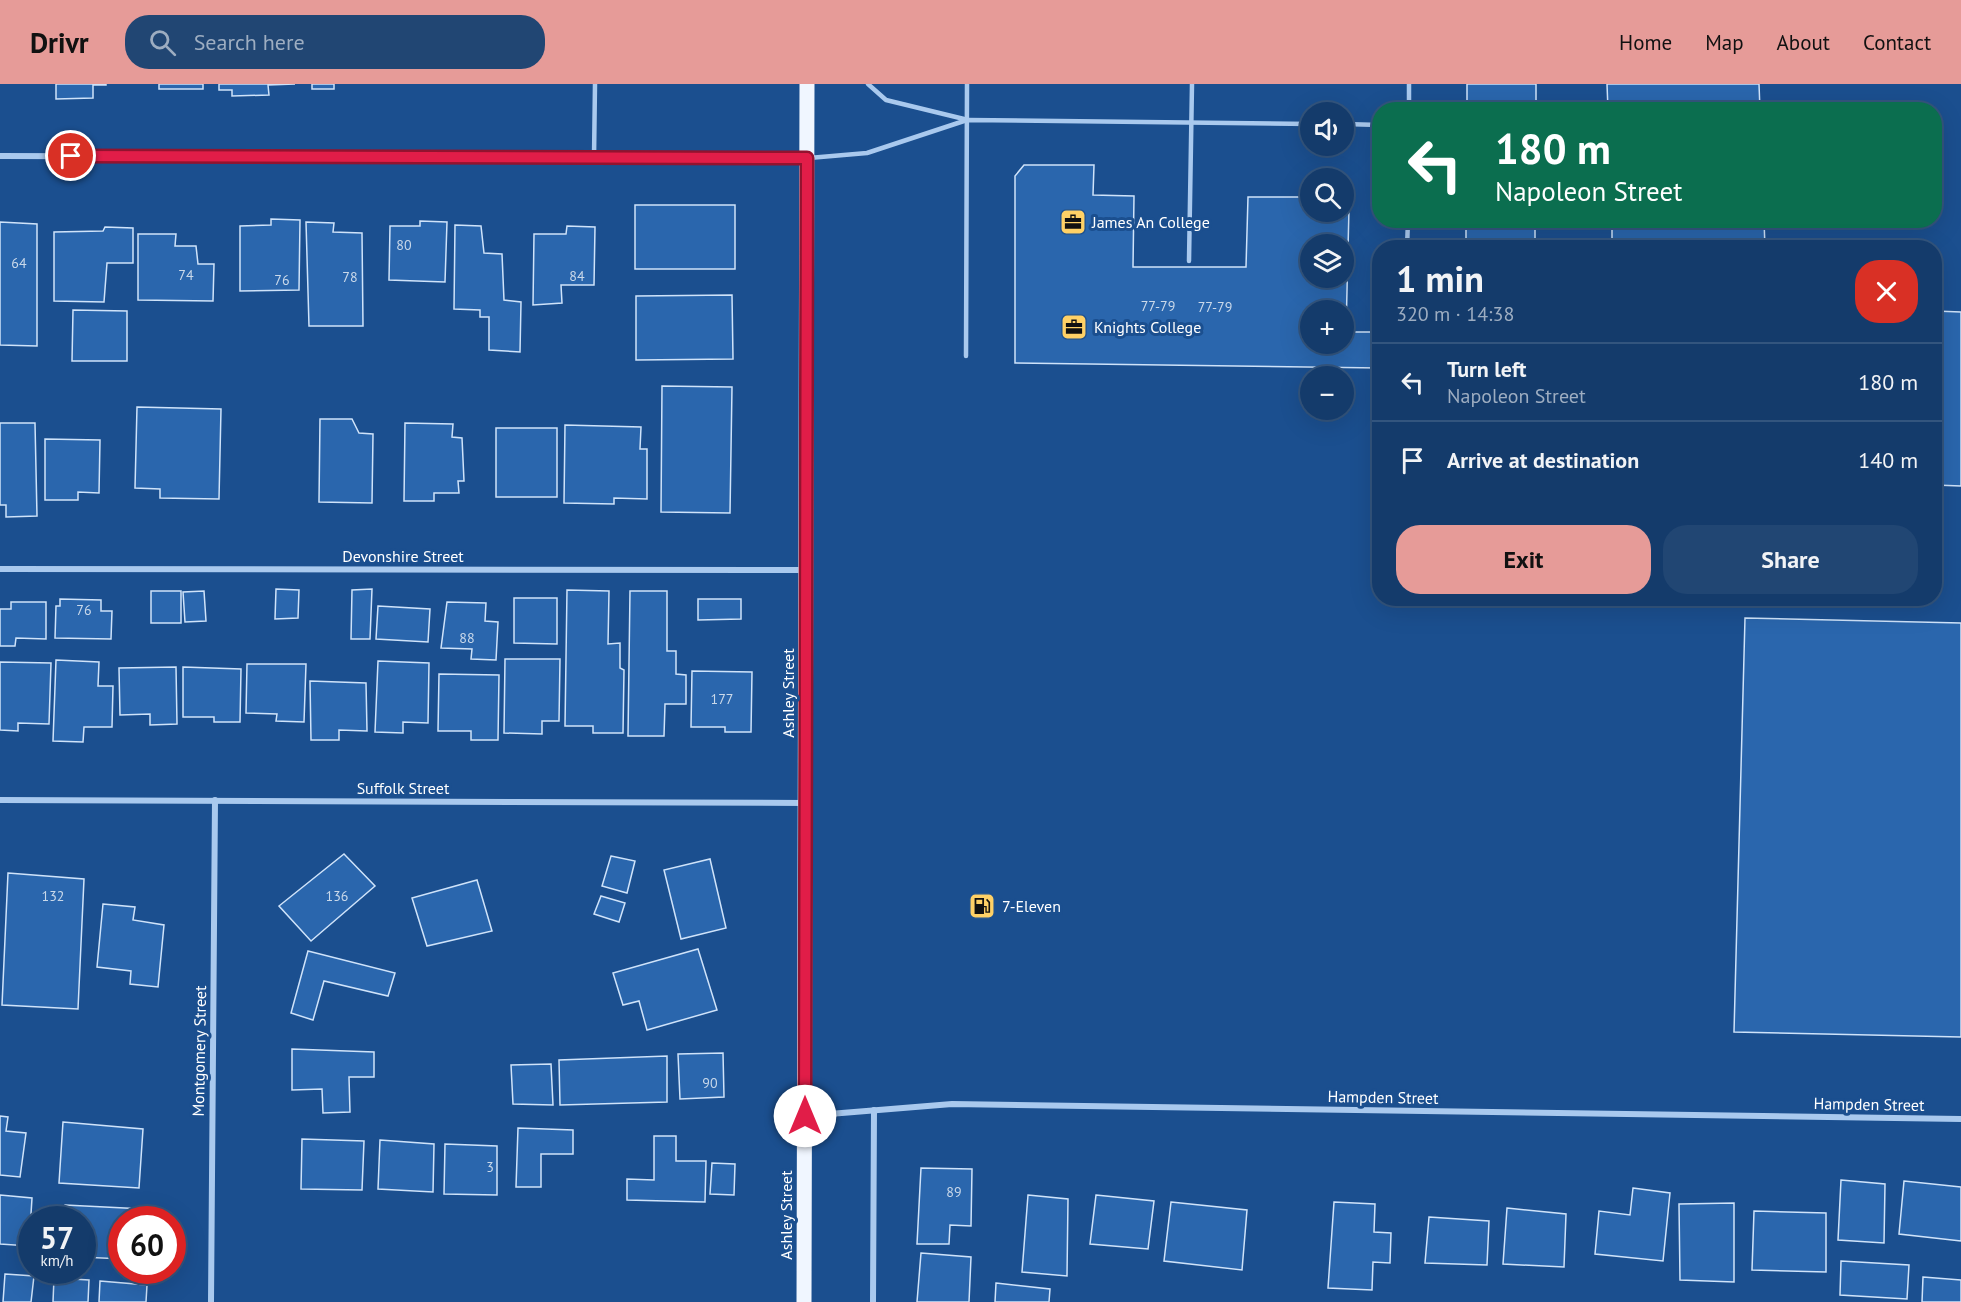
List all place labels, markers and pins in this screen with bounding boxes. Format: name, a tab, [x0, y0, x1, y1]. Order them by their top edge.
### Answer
pin	[45, 130, 96, 181]
office icon: James An College	[1058, 207, 1088, 237]
place label: James An College	[1091, 212, 1210, 232]
office icon: Knights College	[1059, 312, 1089, 342]
place label: Knights College	[1094, 317, 1201, 337]
fuel station icon: 7-Eleven	[967, 891, 997, 921]
place label: 7-Eleven	[1002, 896, 1061, 916]

